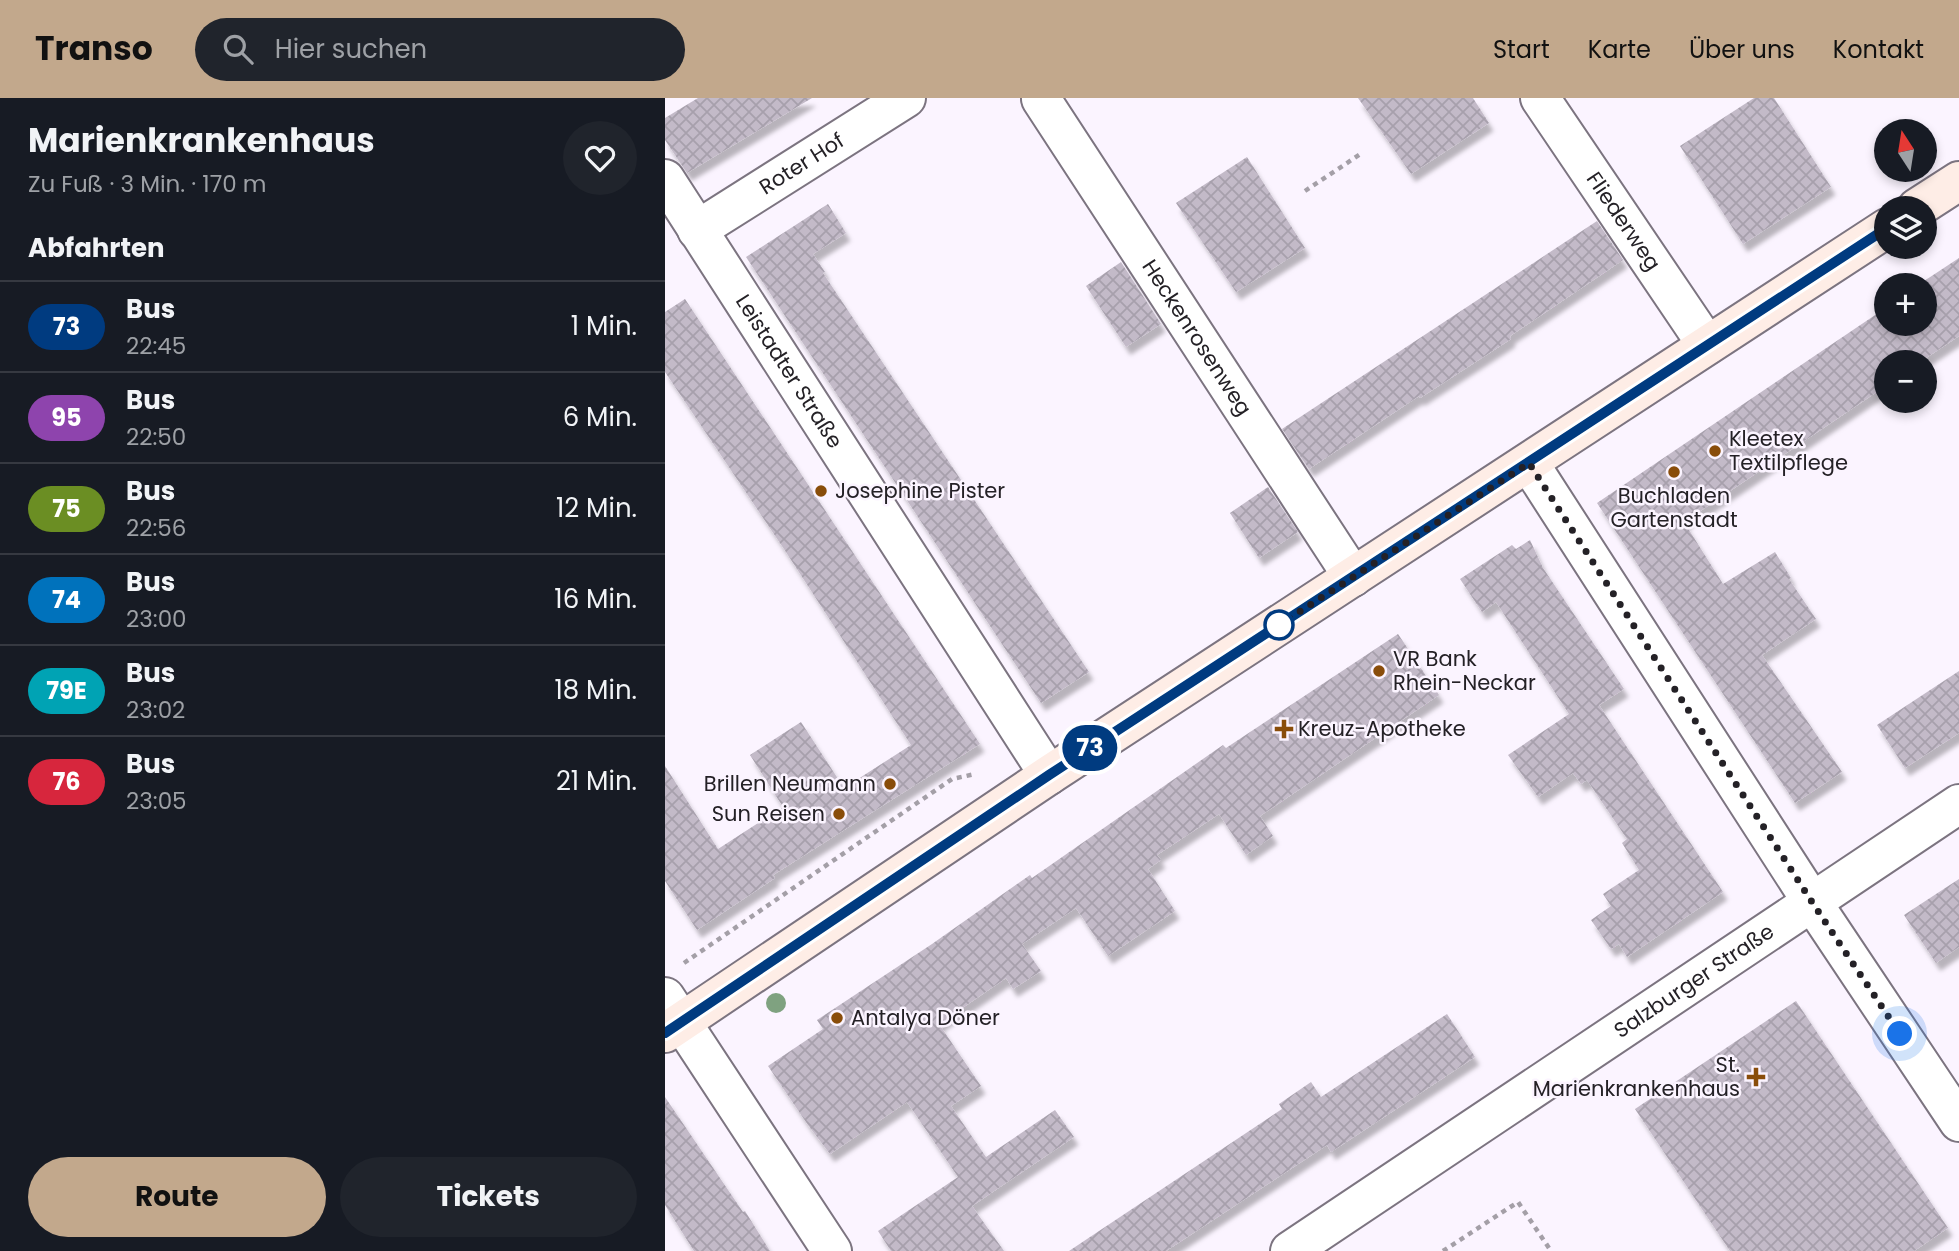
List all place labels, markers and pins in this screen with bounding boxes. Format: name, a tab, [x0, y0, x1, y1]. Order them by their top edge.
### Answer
place label: Kleetex Textilpflege	[1729, 424, 1848, 477]
marker: Kleetex Textilpflege	[1707, 443, 1723, 459]
marker: Buchladen Gartenstadt	[1666, 464, 1682, 480]
place label: Josephine Pister	[835, 476, 1005, 505]
place label: Buchladen Gartenstadt	[1610, 481, 1738, 534]
marker: Josephine Pister	[813, 483, 829, 499]
unlabelled marker	[1264, 610, 1294, 640]
place label: VR Bank Rhein-Neckar	[1393, 644, 1536, 697]
marker: VR Bank Rhein-Neckar	[1371, 663, 1387, 679]
place label: Kreuz-Apotheke	[1298, 714, 1466, 743]
marker: Kreuz-Apotheke	[1276, 721, 1292, 737]
place label: Brillen Neumann	[704, 769, 876, 798]
marker: Brillen Neumann	[882, 776, 898, 792]
place label: Sun Reisen	[712, 799, 825, 828]
marker: Sun Reisen	[831, 806, 847, 822]
place label: Antalya Döner	[851, 1003, 1000, 1032]
marker: Antalya Döner	[829, 1010, 845, 1026]
place label: St. Marienkrankenhaus	[1533, 1050, 1740, 1103]
marker: St. Marienkrankenhaus	[1746, 1067, 1766, 1087]

